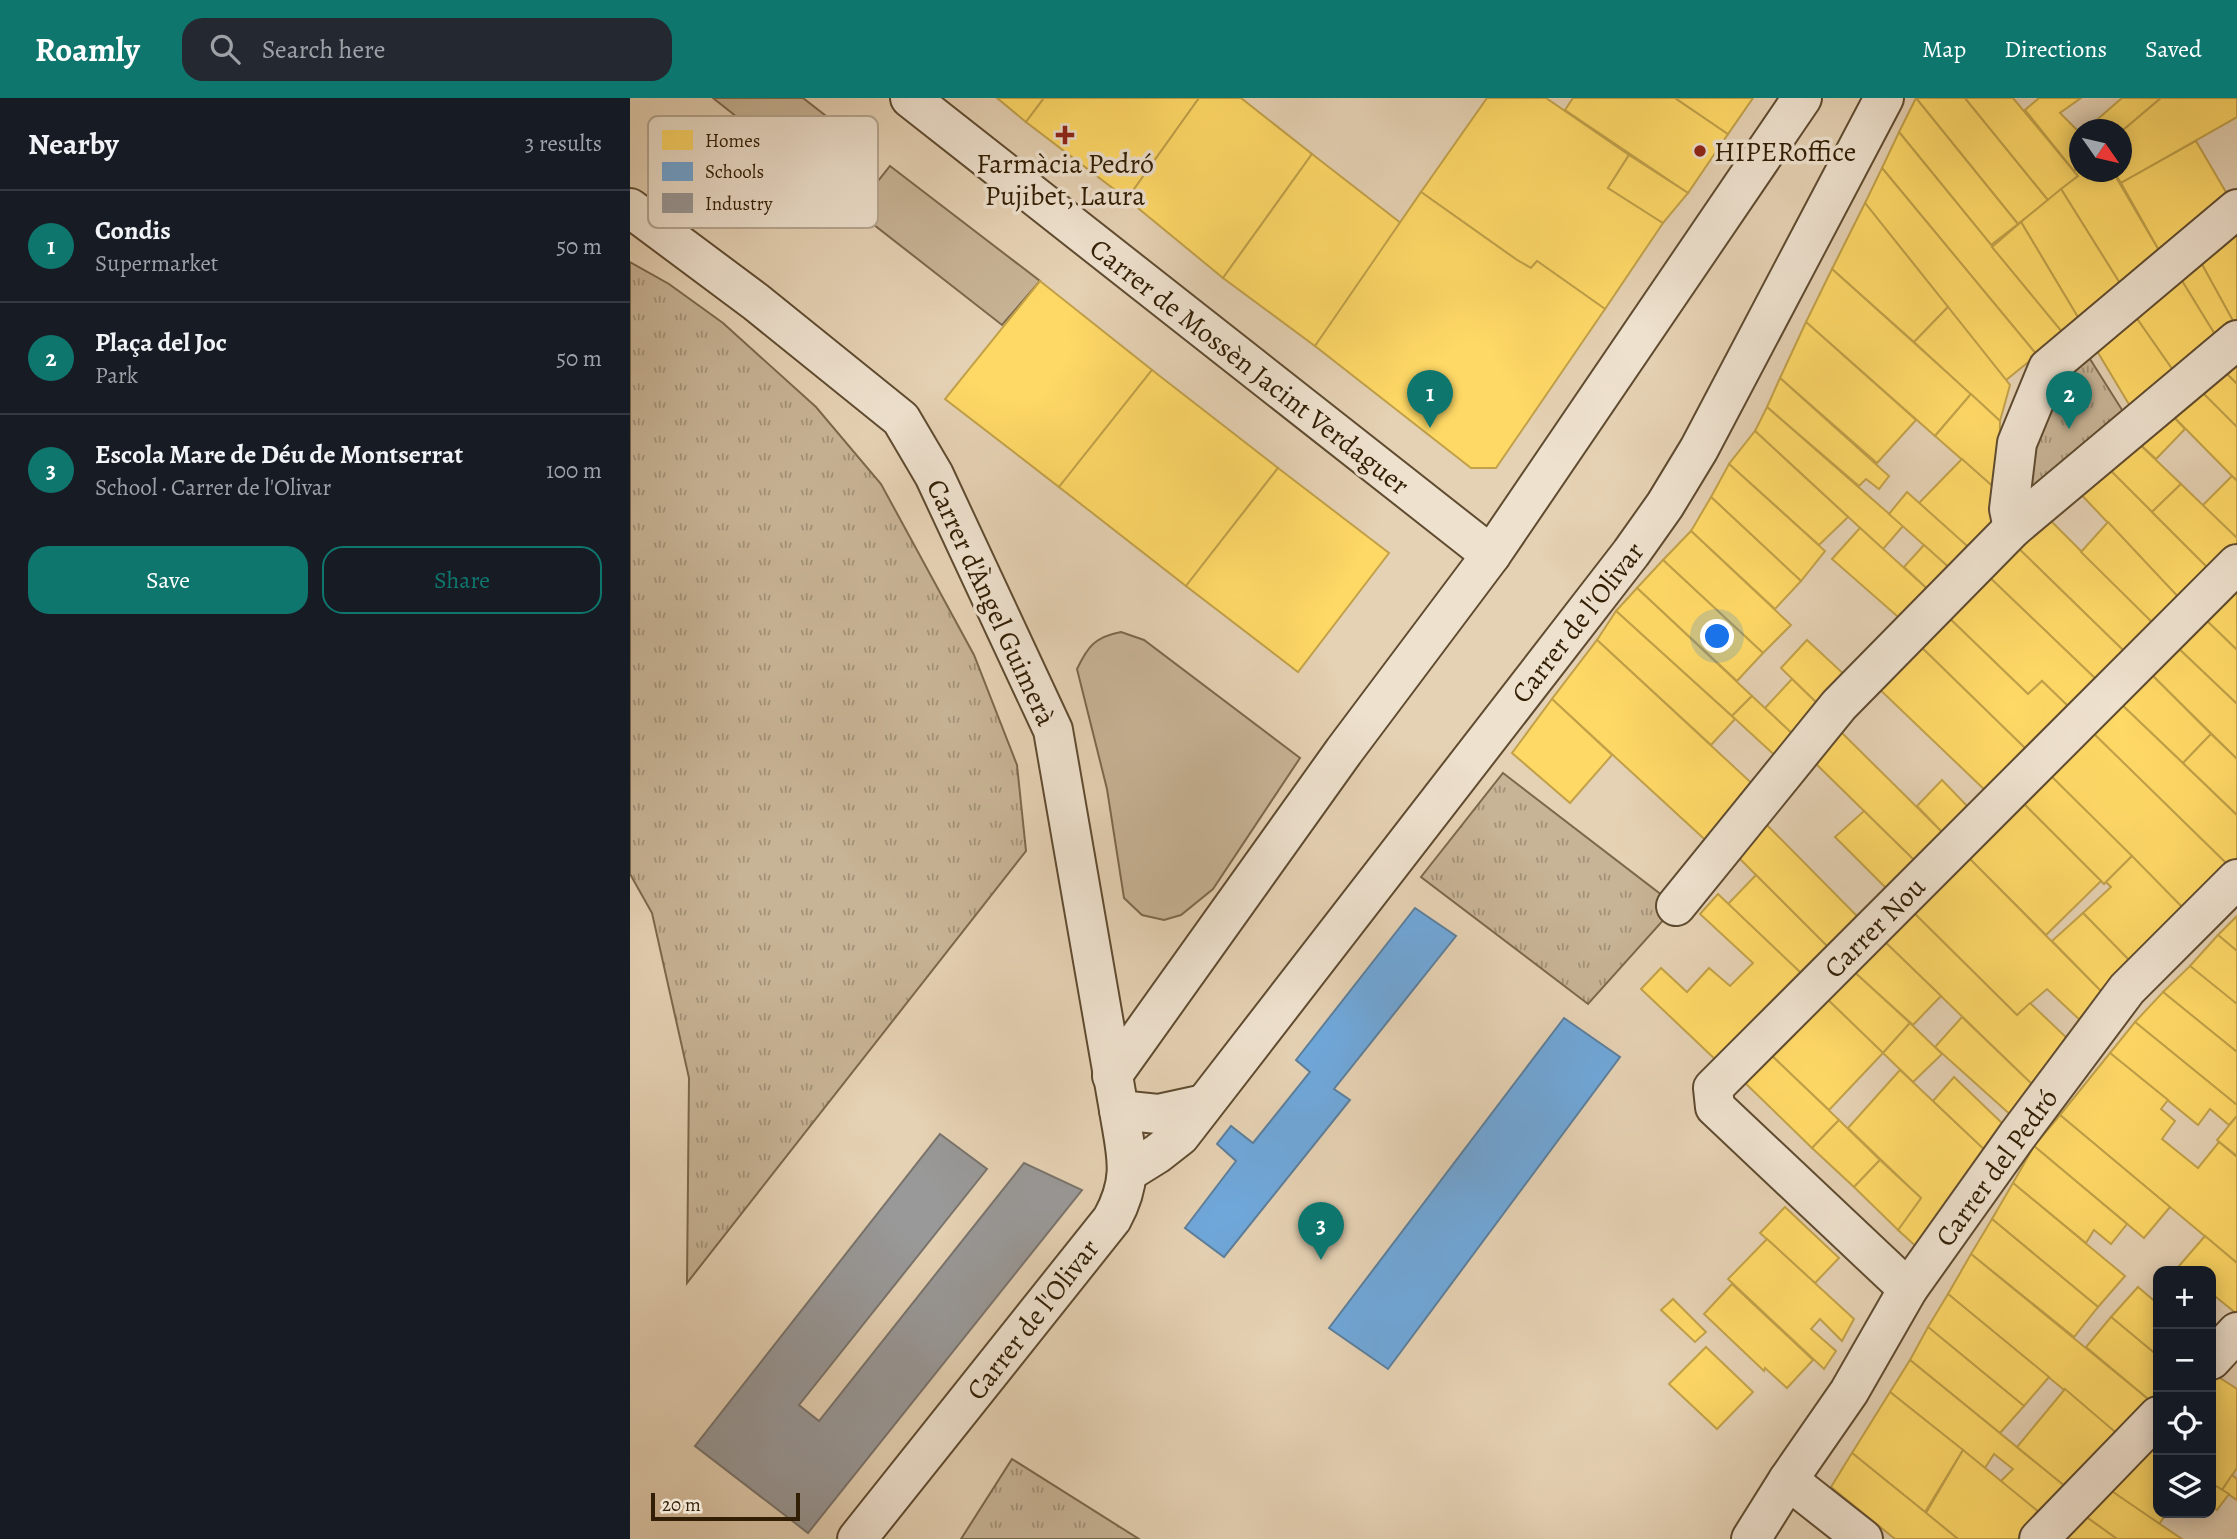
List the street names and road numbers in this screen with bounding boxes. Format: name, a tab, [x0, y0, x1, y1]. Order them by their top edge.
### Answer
street label: Carrer de Mossèn Jacint Verdaguer	[1081, 230, 1418, 504]
street label: Carrer d'Àngel Guimerà	[917, 473, 1065, 732]
street label: Carrer de l'Olivar	[1503, 534, 1653, 711]
street label: Carrer Nou	[1816, 868, 1934, 987]
street label: Carrer del Pedró	[1927, 1081, 2067, 1254]
street label: Carrer de l'Olivar	[958, 1231, 1108, 1408]

